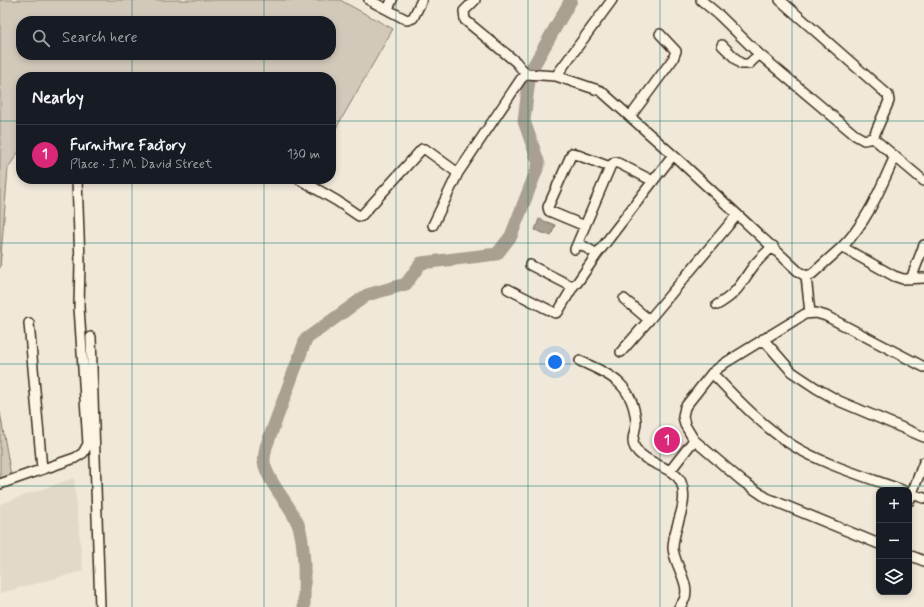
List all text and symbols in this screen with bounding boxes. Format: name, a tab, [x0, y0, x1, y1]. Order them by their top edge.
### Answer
search box	[16, 16, 336, 60]
icon: search	[30, 27, 52, 49]
text: Search here	[62, 28, 138, 48]
text: Nearby	[32, 87, 84, 109]
text: Furniture Factory	[70, 136, 186, 156]
text: 1	[42, 146, 48, 163]
text: 130 m	[287, 146, 320, 163]
text: Place · J. M. David Street	[70, 156, 213, 173]
your location	[545, 352, 565, 372]
pin: 1	[654, 425, 680, 455]
map controls	[876, 487, 912, 595]
button: +	[876, 487, 912, 523]
button: −	[876, 523, 912, 559]
button: layers	[876, 559, 912, 595]

